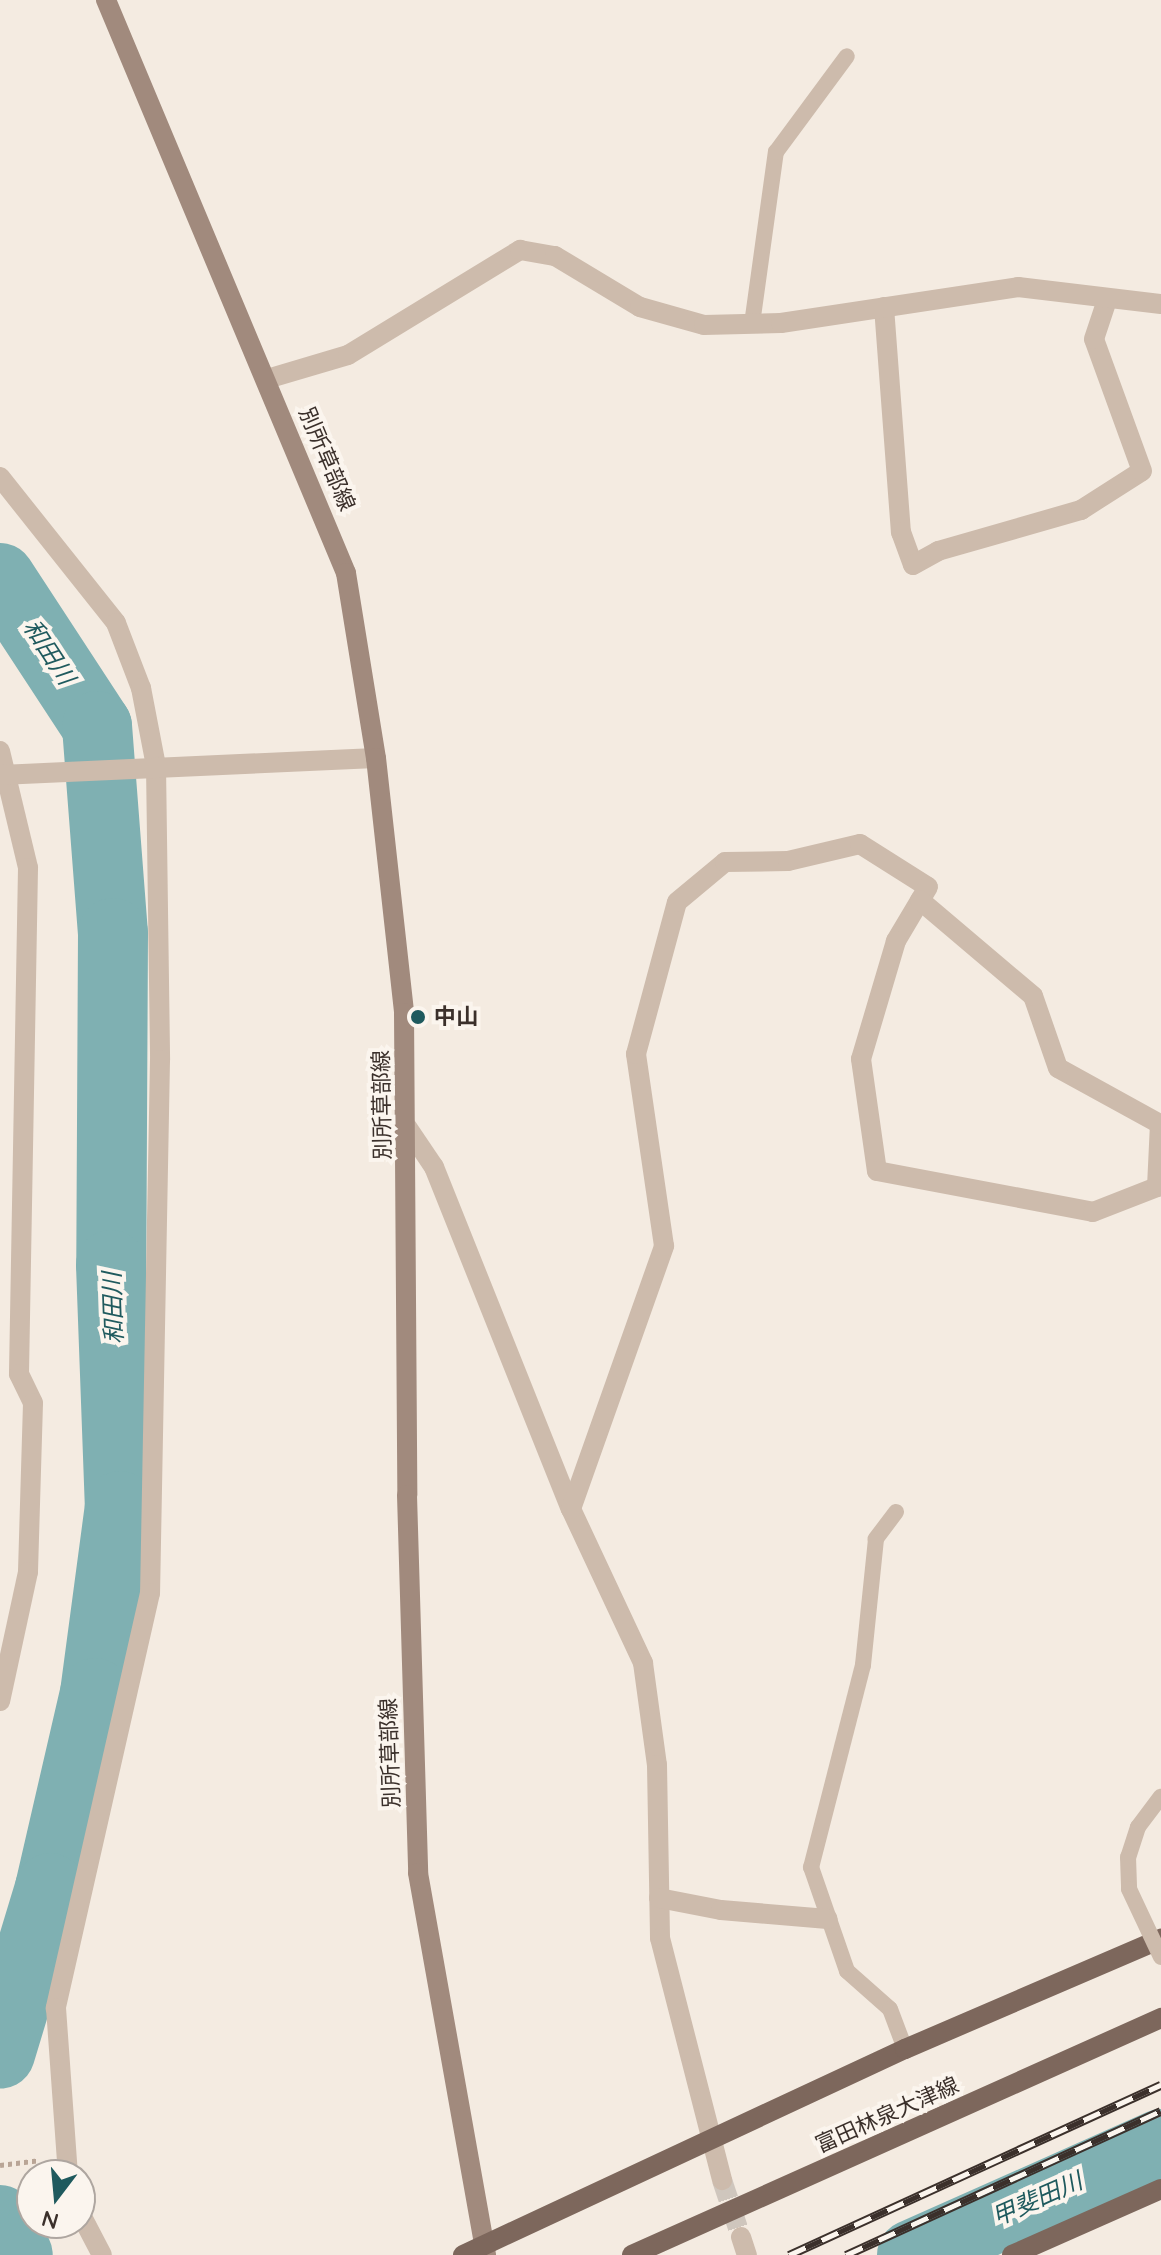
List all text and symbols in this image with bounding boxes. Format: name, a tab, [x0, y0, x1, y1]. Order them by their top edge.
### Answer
street label: 別所草部線	[293, 403, 361, 515]
water label: 和田川	[17, 614, 81, 690]
place label: 中山	[434, 1004, 478, 1030]
marker: 中山	[409, 1008, 427, 1026]
street label: 別所草部線	[368, 1050, 396, 1160]
water label: 和田川	[97, 1272, 129, 1344]
street label: 別所草部線	[375, 1698, 405, 1808]
street label: 富田林泉大津線	[811, 2072, 963, 2158]
north arrow	[16, 2159, 96, 2239]
water label: 甲斐田川	[987, 2166, 1087, 2232]
text: N	[38, 2204, 62, 2236]

